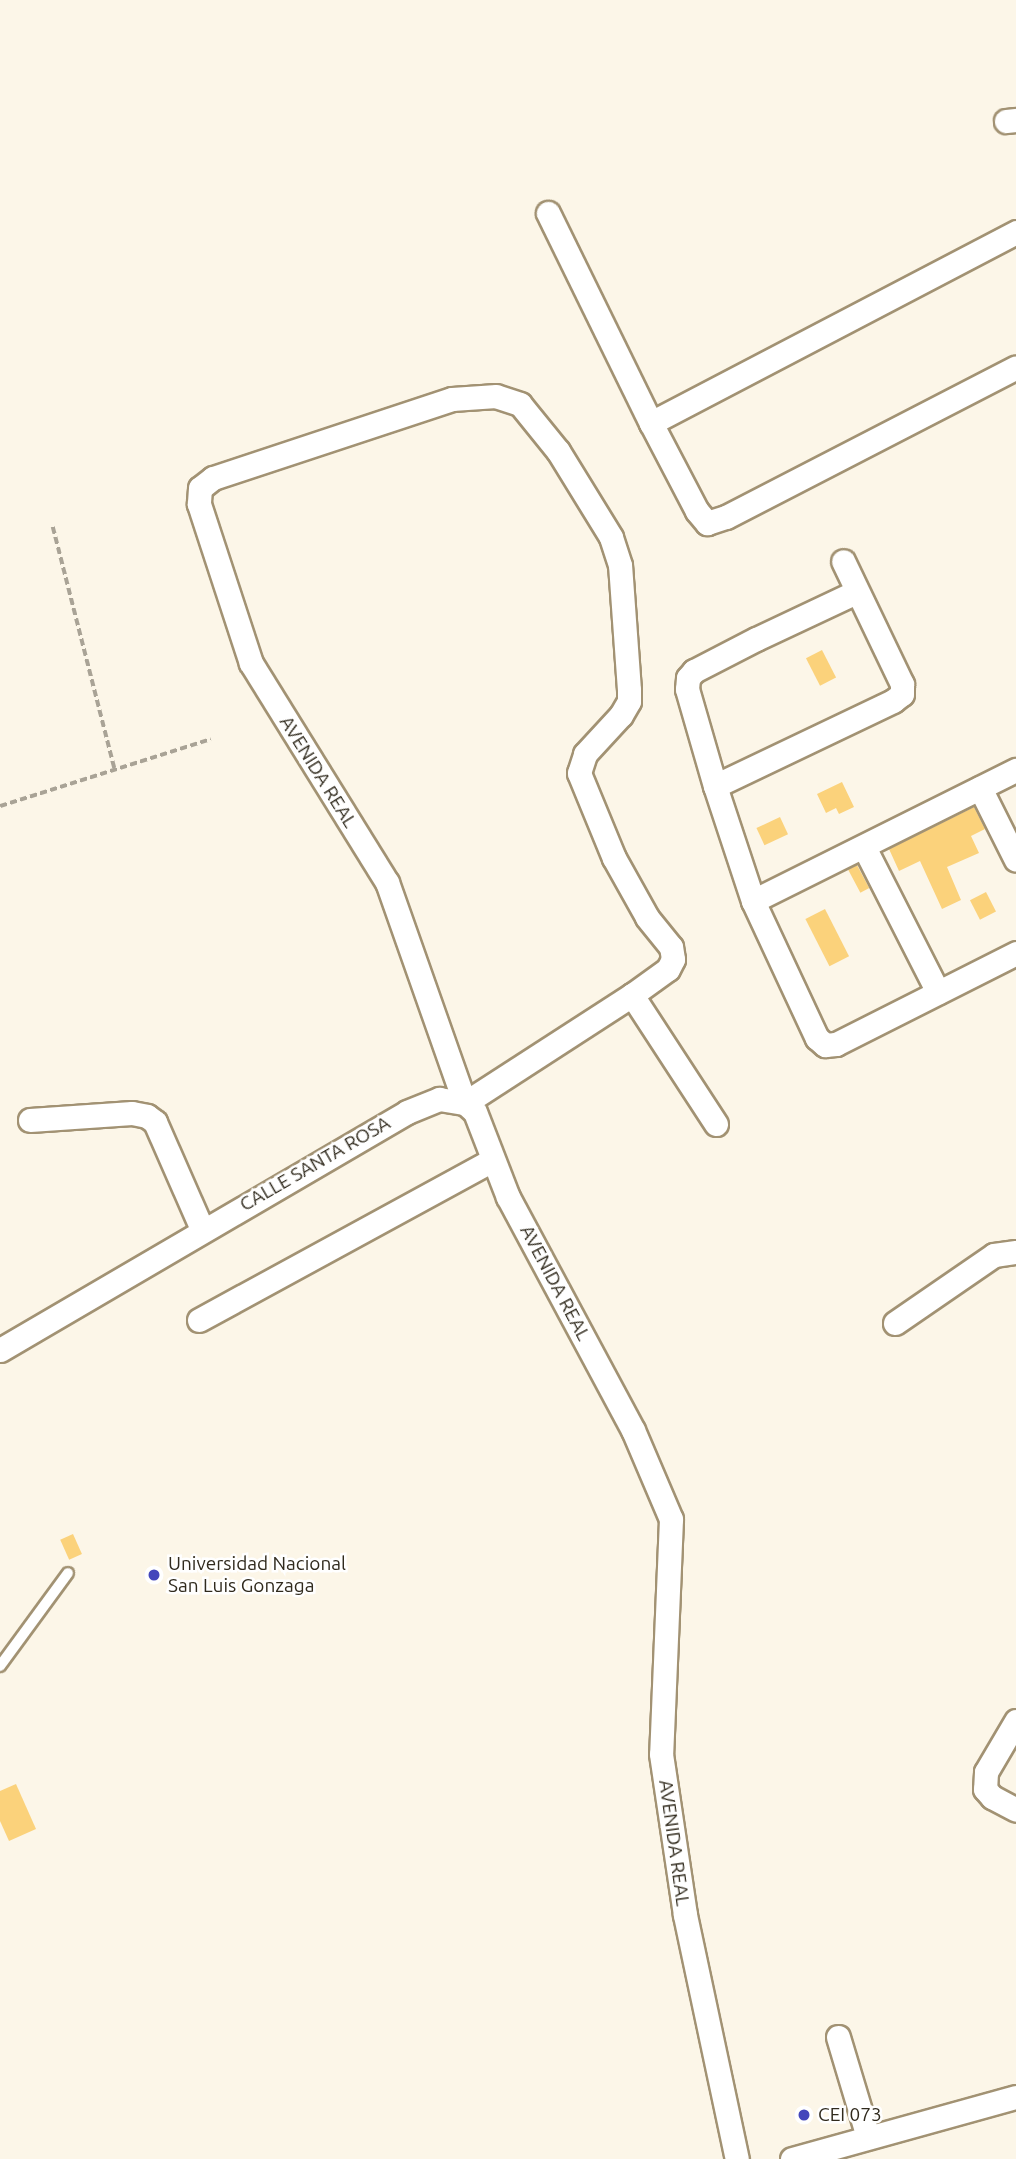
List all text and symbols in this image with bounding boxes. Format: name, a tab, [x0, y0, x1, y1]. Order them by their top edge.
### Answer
street label: AVENIDA REAL	[275, 712, 361, 832]
street label: CALLE SANTA ROSA	[236, 1112, 394, 1216]
street label: AVENIDA REAL	[515, 1221, 595, 1345]
place label: Universidad Nacional San Luis Gonzaga	[168, 1553, 346, 1597]
marker: Universidad Nacional San Luis Gonzaga	[146, 1567, 162, 1583]
street label: AVENIDA REAL	[654, 1778, 694, 1908]
place label: CEI 073	[818, 2104, 882, 2126]
marker: CEI 073	[796, 2107, 812, 2123]

